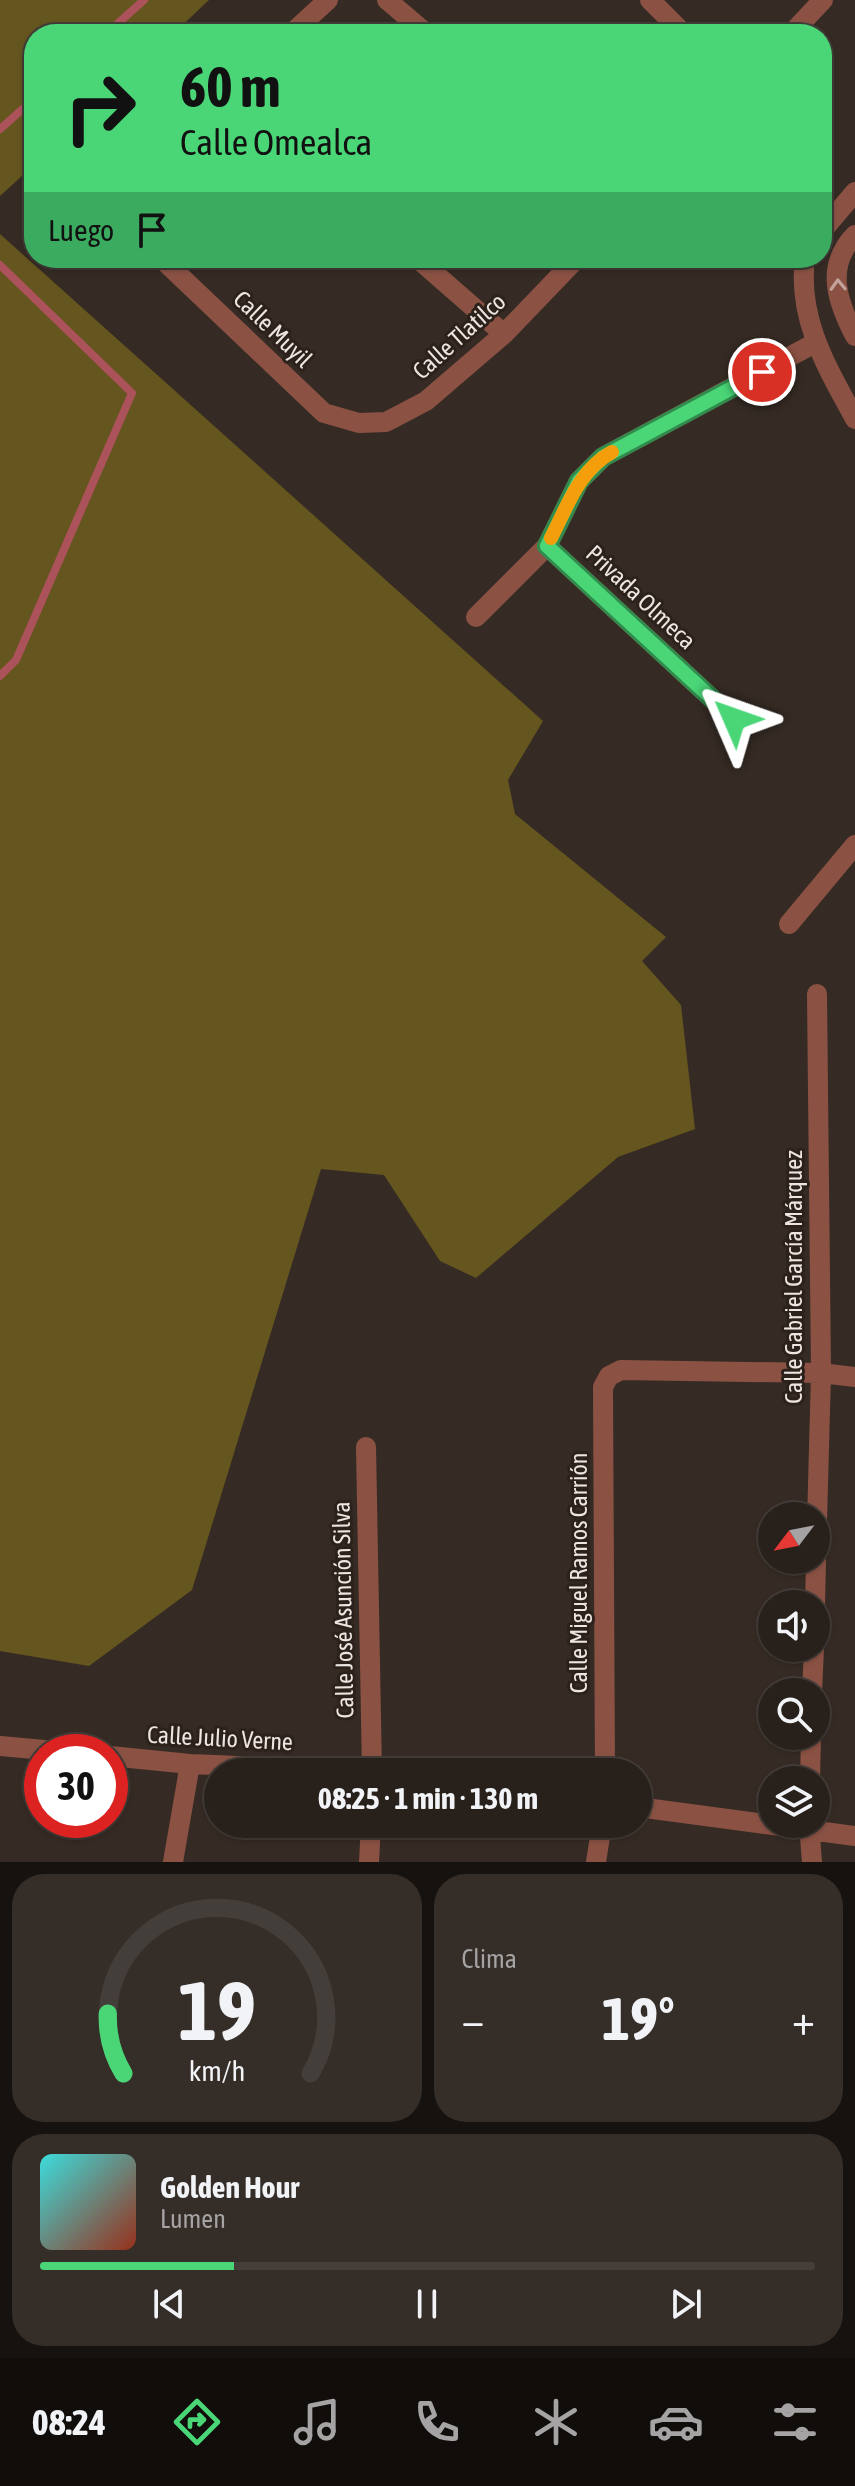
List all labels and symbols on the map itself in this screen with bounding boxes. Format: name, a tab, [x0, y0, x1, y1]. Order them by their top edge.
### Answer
one-way arrow	[829, 278, 846, 291]
street label: Calle Muyil	[228, 285, 318, 373]
street label: Calle Tlatilco	[407, 288, 511, 384]
pin	[728, 338, 796, 406]
street label: Privada Olmeca	[581, 540, 701, 654]
position arrow	[692, 677, 776, 761]
street label: Calle Gabriel García Márquez	[780, 1150, 807, 1404]
street label: Calle Miguel Ramos Carrión	[565, 1453, 592, 1693]
street label: Calle José Asunción Silva	[328, 1501, 358, 1719]
north arrow	[758, 1502, 830, 1574]
street label: Calle Julio Verne	[146, 1721, 294, 1755]
speed limit sign: 30	[24, 1734, 128, 1838]

